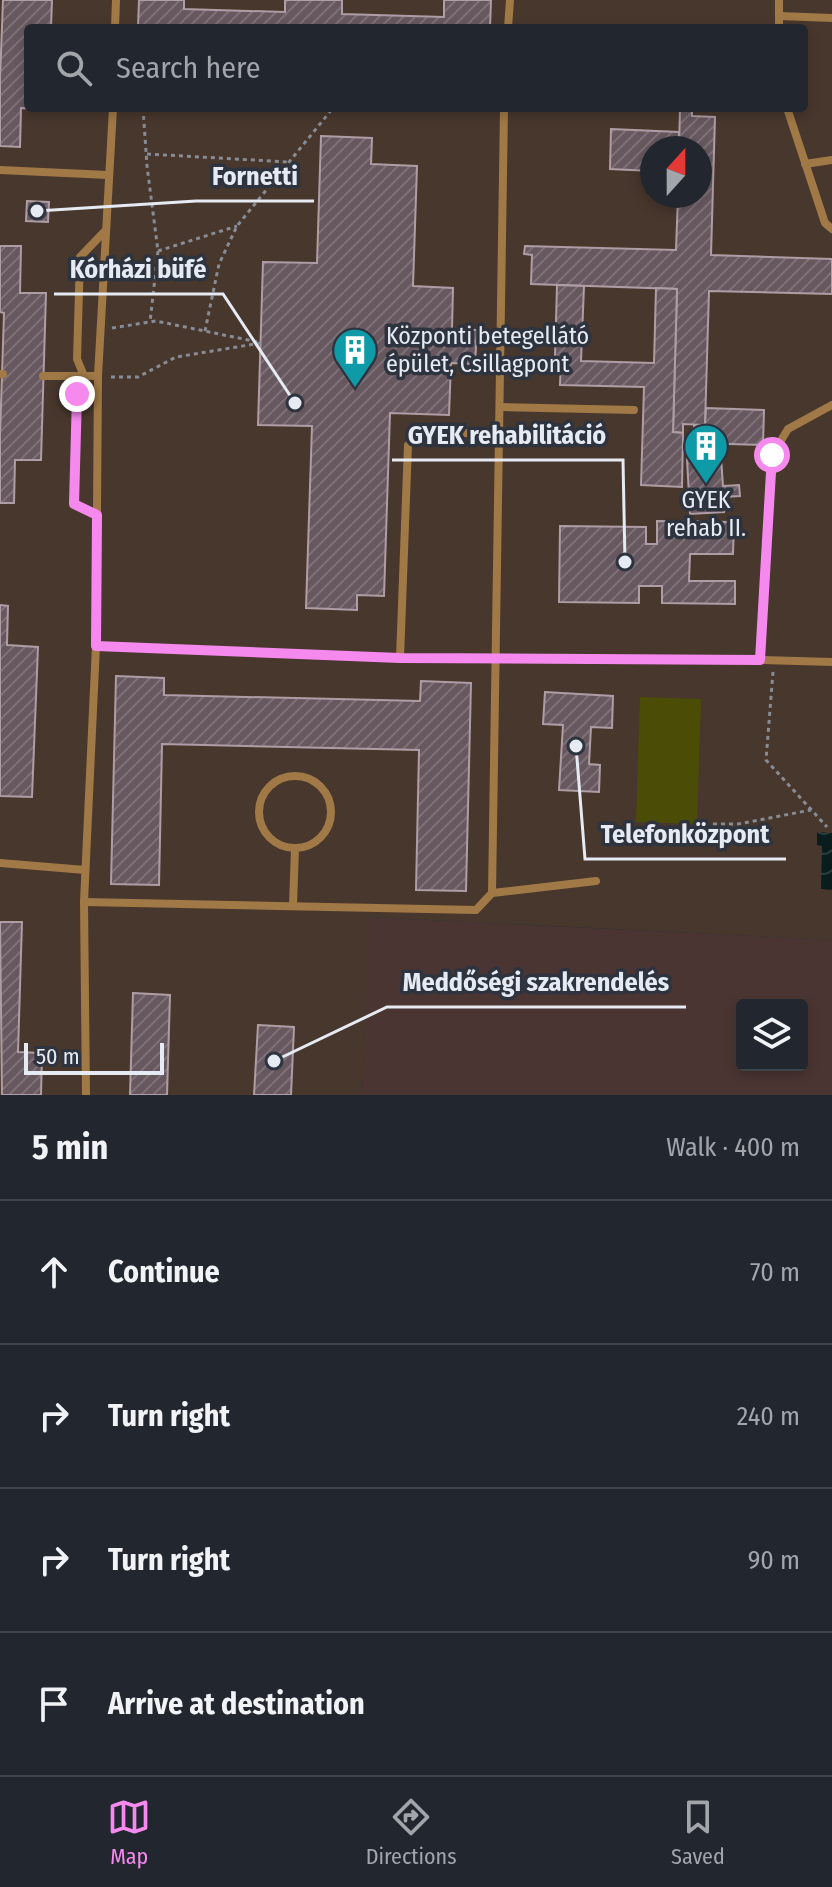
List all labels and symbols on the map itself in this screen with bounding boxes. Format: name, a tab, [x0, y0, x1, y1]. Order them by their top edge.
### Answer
north arrow	[640, 136, 712, 208]
callout: Fornetti	[196, 151, 314, 201]
text: Fornetti	[212, 161, 298, 192]
callout: Kórházi büfé	[54, 244, 223, 294]
text: Kórházi büfé	[70, 254, 206, 285]
place label: Központi betegellátó épület, Csillagpont	[386, 322, 589, 378]
building icon: Központi betegellátó épület, Csillagpont	[331, 326, 379, 389]
route end	[59, 376, 95, 412]
callout: GYEK rehabilitáció	[392, 410, 623, 460]
text: GYEK rehabilitáció	[408, 420, 606, 451]
building icon: GYEK rehab II.	[682, 422, 730, 485]
route start	[754, 437, 790, 473]
place label: GYEK rehab II.	[666, 486, 746, 542]
callout: Telefonközpont	[585, 809, 786, 859]
text: Telefonközpont	[601, 819, 770, 850]
callout: Meddőségi szakrendelés	[387, 957, 686, 1007]
text: Meddőségi szakrendelés	[403, 967, 669, 998]
scale bar	[24, 1039, 164, 1075]

